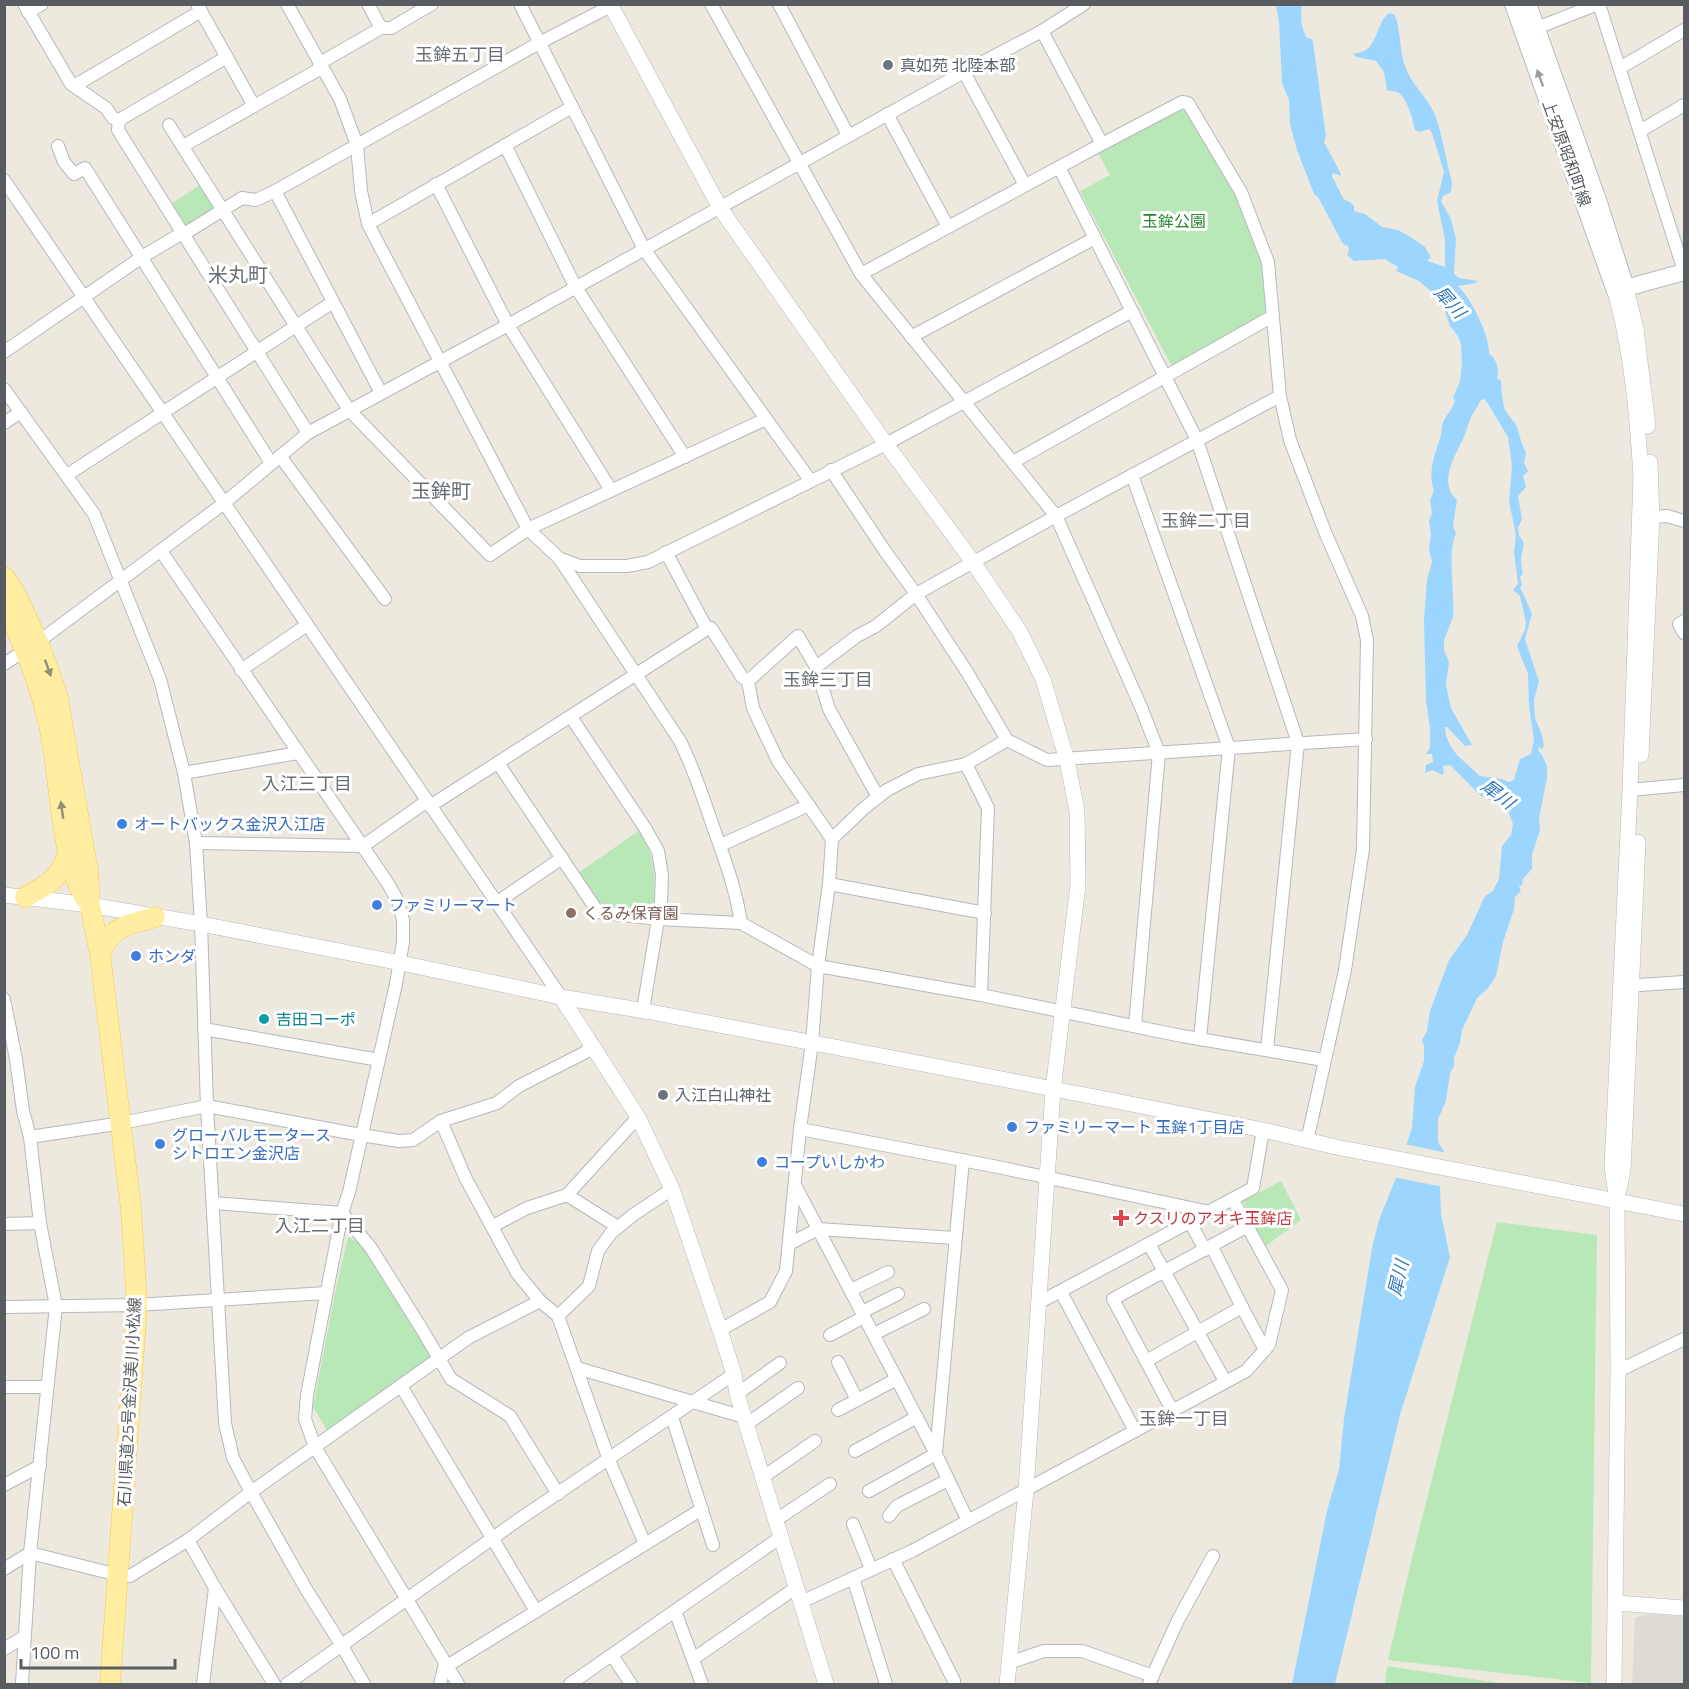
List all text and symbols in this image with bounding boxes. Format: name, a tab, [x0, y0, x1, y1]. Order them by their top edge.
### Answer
district label: 玉鉾五丁目	[415, 41, 505, 68]
place label: 真如苑 北陸本部	[900, 53, 1016, 77]
marker: 真如苑 北陸本部	[881, 58, 895, 72]
one-way arrow	[1534, 69, 1544, 87]
street label: 上安原昭和町線	[1537, 96, 1597, 210]
park label: 玉鉾公園	[1142, 209, 1206, 233]
district label: 米丸町	[208, 259, 268, 290]
water label: 犀川	[1428, 280, 1473, 326]
district label: 玉鉾町	[411, 475, 471, 506]
district label: 玉鉾二丁目	[1161, 507, 1251, 534]
one-way arrow	[43, 659, 53, 677]
district label: 玉鉾三丁目	[783, 666, 873, 693]
district label: 入江三丁目	[262, 770, 352, 797]
water label: 犀川	[1476, 772, 1522, 817]
one-way arrow	[58, 800, 67, 819]
place label: オートバックス金沢入江店	[134, 812, 326, 836]
marker: オートバックス金沢入江店	[115, 817, 129, 831]
place label: ファミリーマート	[389, 893, 517, 917]
marker: ファミリーマート	[370, 898, 384, 912]
place label: くるみ保育園	[583, 901, 679, 925]
marker: くるみ保育園	[564, 906, 578, 920]
place label: ホンダ	[148, 944, 196, 968]
marker: ホンダ	[129, 949, 143, 963]
place label: 吉田コーポ	[276, 1007, 356, 1031]
marker: 吉田コーポ	[257, 1012, 271, 1026]
place label: 入江白山神社	[675, 1083, 771, 1107]
marker: 入江白山神社	[656, 1088, 670, 1102]
place label: ファミリーマート 玉鉾1丁目店	[1024, 1115, 1244, 1139]
marker: ファミリーマート 玉鉾1丁目店	[1005, 1120, 1019, 1134]
place label: グローバルモータース シトロエン金沢店	[172, 1123, 331, 1165]
marker: グローバルモータース シトロエン金沢店	[153, 1137, 167, 1151]
place label: コープいしかわ	[774, 1150, 885, 1174]
marker: コープいしかわ	[755, 1155, 769, 1169]
place label: クスリのアオキ玉鉾店	[1133, 1206, 1293, 1230]
marker: クスリのアオキ玉鉾店	[1114, 1211, 1128, 1225]
district label: 入江二丁目	[275, 1212, 365, 1239]
water label: 犀川	[1381, 1255, 1416, 1299]
street label: 石川県道25号金沢美川小松線	[112, 1297, 146, 1507]
district label: 玉鉾一丁目	[1139, 1405, 1229, 1432]
scale bar	[21, 1632, 176, 1670]
text: 100 m	[30, 1639, 79, 1666]

